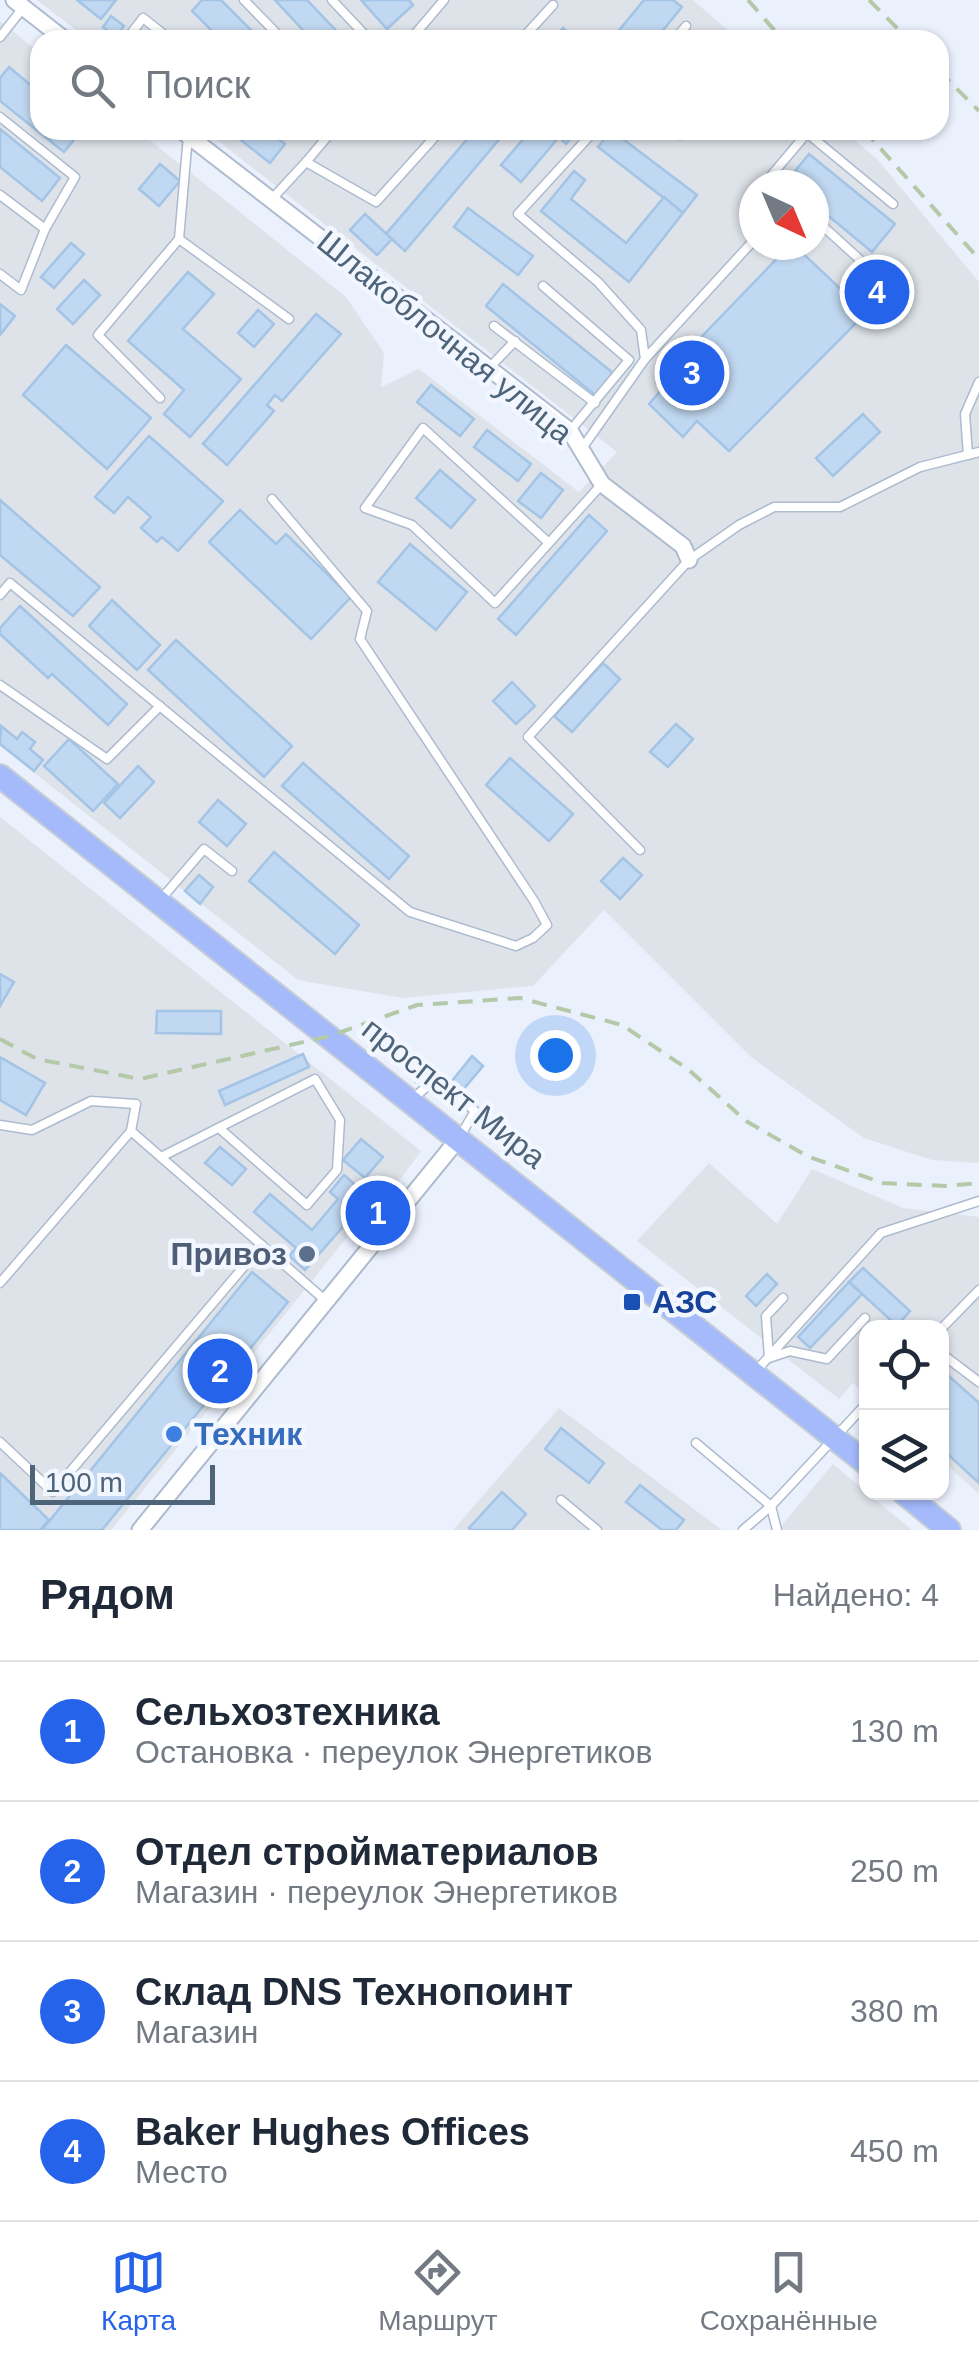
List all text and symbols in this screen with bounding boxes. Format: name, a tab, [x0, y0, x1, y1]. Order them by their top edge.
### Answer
search box	[30, 30, 949, 140]
icon: search	[65, 58, 120, 113]
text: Поиск	[145, 64, 250, 106]
north arrow	[739, 170, 829, 260]
street label: Шлакоблочная улица	[310, 223, 580, 451]
pin: 4	[844, 254, 910, 330]
pin: 3	[660, 336, 724, 410]
street label: проспект Мира	[355, 1010, 553, 1176]
your location	[530, 1030, 581, 1081]
pin: 1	[346, 1176, 410, 1250]
place label: Привоз	[171, 1236, 287, 1272]
marker: Привоз	[296, 1243, 318, 1265]
place label: АЗС	[652, 1284, 717, 1320]
marker: АЗС	[621, 1291, 643, 1313]
map controls	[859, 1320, 949, 1500]
button: locate	[859, 1320, 949, 1410]
pin: 2	[188, 1334, 252, 1408]
button: layers	[859, 1410, 949, 1500]
place label: Техник	[194, 1416, 303, 1452]
marker: Техник	[163, 1423, 185, 1445]
scale bar	[30, 1460, 215, 1504]
text: 100 m	[45, 1467, 123, 1498]
text: Рядом	[40, 1571, 175, 1618]
text: Найдено: 4	[773, 1577, 939, 1613]
text: Сельхозтехника	[135, 1691, 440, 1733]
text: 1	[64, 1713, 81, 1749]
text: 130 m	[850, 1713, 939, 1749]
text: Остановка · переулок Энергетиков	[135, 1734, 652, 1770]
text: Отдел стройматериалов	[135, 1831, 599, 1873]
text: 2	[64, 1853, 81, 1889]
text: 250 m	[850, 1853, 939, 1889]
text: Магазин · переулок Энергетиков	[135, 1874, 618, 1910]
text: Склад DNS Технопоинт	[135, 1971, 573, 2013]
text: 3	[64, 1993, 81, 2029]
text: 380 m	[850, 1993, 939, 2029]
text: Магазин	[135, 2014, 258, 2050]
text: Baker Hughes Offices	[135, 2111, 530, 2153]
text: 4	[64, 2133, 81, 2169]
text: 450 m	[850, 2133, 939, 2169]
text: Место	[135, 2154, 228, 2190]
tab: Карта	[101, 2245, 176, 2337]
tab: Маршрут	[378, 2245, 497, 2337]
tab: Сохранённые	[700, 2245, 878, 2337]

